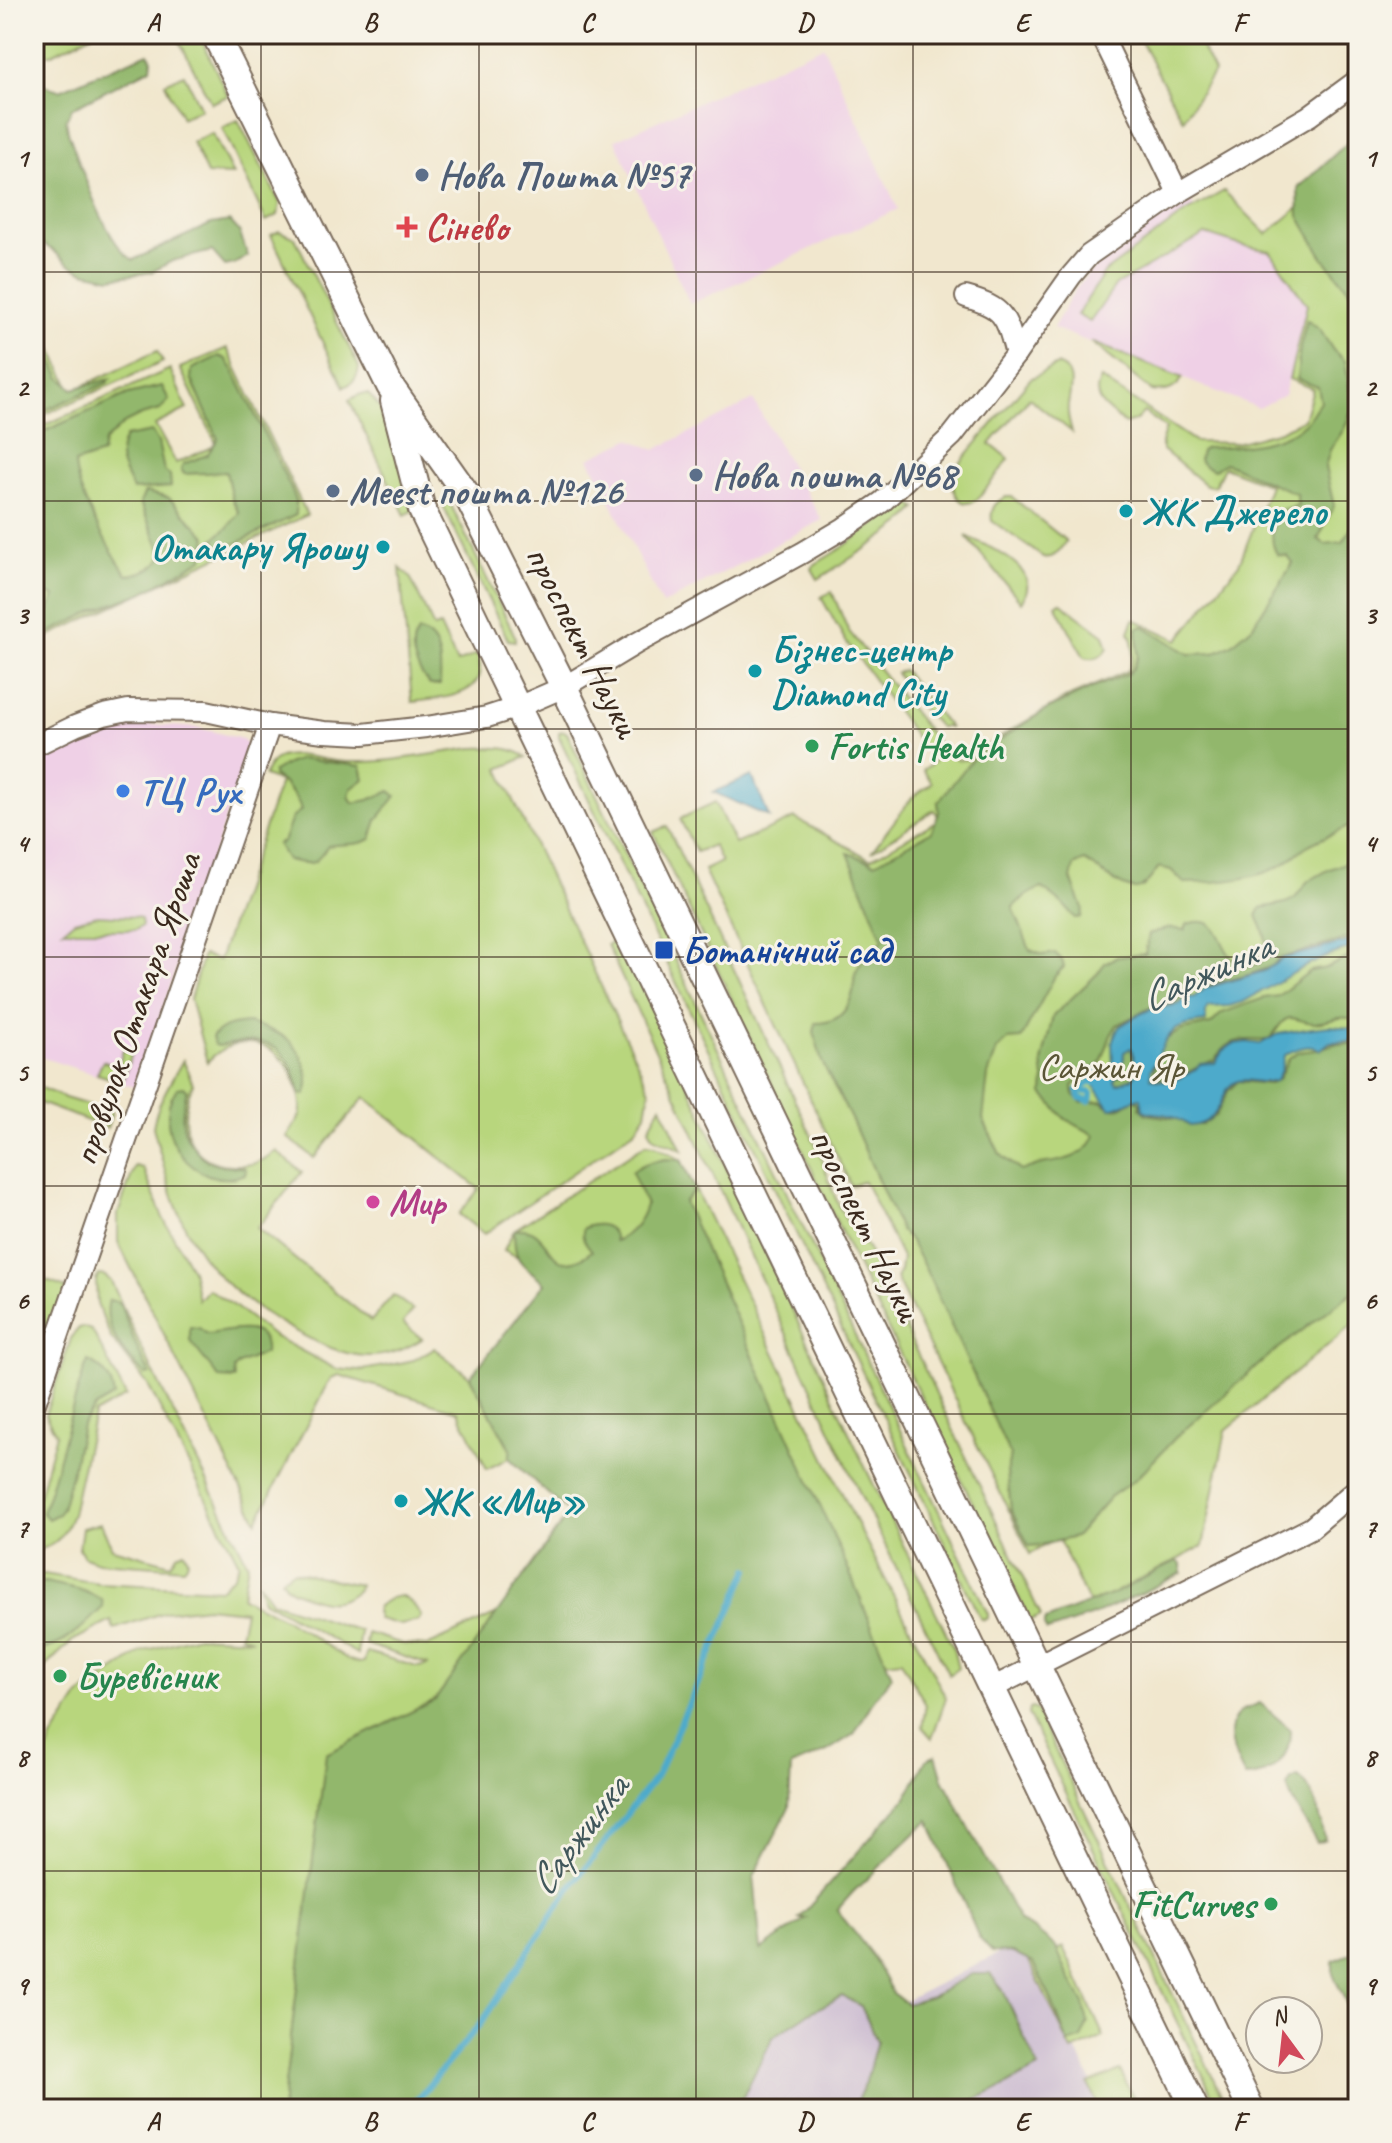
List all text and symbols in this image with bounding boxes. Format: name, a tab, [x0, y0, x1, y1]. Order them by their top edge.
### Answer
text: A	[146, 6, 161, 39]
text: B	[363, 6, 379, 39]
text: C	[581, 6, 597, 39]
text: D	[797, 6, 815, 39]
text: E	[1015, 6, 1033, 39]
text: F	[1233, 6, 1251, 39]
text: 1	[16, 142, 31, 175]
text: 1	[1364, 142, 1379, 175]
place label: Нова Пошта №57	[438, 152, 693, 199]
marker: Нова Пошта №57	[413, 166, 431, 184]
place label: Сінево	[425, 204, 512, 251]
marker: Сінево	[396, 216, 418, 238]
text: 2	[16, 371, 30, 404]
text: 2	[1364, 371, 1378, 404]
place label: Нова пошта №68	[712, 452, 960, 499]
marker: Нова пошта №68	[687, 466, 705, 484]
place label: Meest пошта №126	[349, 468, 625, 515]
marker: Meest пошта №126	[324, 482, 342, 500]
place label: ЖК Джерело	[1142, 488, 1328, 535]
marker: ЖК Джерело	[1117, 502, 1135, 520]
place label: Отакару Ярошу	[151, 524, 369, 571]
street label: проспект Науки	[515, 537, 652, 747]
marker: Отакару Ярошу	[374, 538, 392, 556]
text: 3	[16, 599, 30, 632]
text: 3	[1364, 599, 1378, 632]
place label: Бізнес-центр Diamond City	[771, 626, 954, 717]
marker: Бізнес-центр Diamond City	[746, 662, 764, 680]
place label: Fortis Health	[828, 723, 1005, 770]
marker: Fortis Health	[803, 737, 821, 755]
place label: ТЦ Рух	[139, 768, 243, 815]
marker: ТЦ Рух	[114, 782, 132, 800]
text: 4	[16, 827, 31, 860]
text: 4	[1364, 827, 1379, 860]
street label: провулок Отакара Яроша	[61, 844, 212, 1171]
water label: Саржинка	[1133, 919, 1283, 1023]
place label: Ботанічний сад	[682, 927, 895, 974]
marker: Ботанічний сад	[653, 939, 675, 961]
park label: Саржин Яр	[1038, 1043, 1185, 1090]
text: 5	[16, 1056, 30, 1089]
text: 5	[1364, 1056, 1378, 1089]
street label: проспект Науки	[799, 1120, 934, 1330]
place label: Мир	[389, 1179, 447, 1226]
marker: Мир	[364, 1193, 382, 1211]
text: 6	[16, 1284, 30, 1317]
text: 6	[1364, 1284, 1378, 1317]
place label: ЖК «Мир»	[417, 1478, 586, 1525]
marker: ЖК «Мир»	[392, 1492, 410, 1510]
text: 7	[16, 1512, 30, 1545]
text: 7	[1364, 1512, 1378, 1545]
place label: Буревісник	[76, 1653, 220, 1700]
marker: Буревісник	[51, 1667, 69, 1685]
text: 8	[16, 1741, 31, 1774]
text: 8	[1364, 1741, 1379, 1774]
water label: Саржинка	[517, 1761, 642, 1905]
place label: FitCurves	[1132, 1881, 1259, 1928]
marker: FitCurves	[1262, 1895, 1280, 1913]
text: 9	[16, 1969, 30, 2002]
text: 9	[1364, 1969, 1378, 2002]
north arrow	[1244, 1995, 1324, 2075]
text: N	[1269, 2000, 1293, 2032]
text: A	[146, 2105, 161, 2138]
text: B	[363, 2105, 379, 2138]
text: C	[581, 2105, 597, 2138]
text: D	[797, 2105, 815, 2138]
text: E	[1015, 2105, 1033, 2138]
text: F	[1233, 2105, 1251, 2138]

